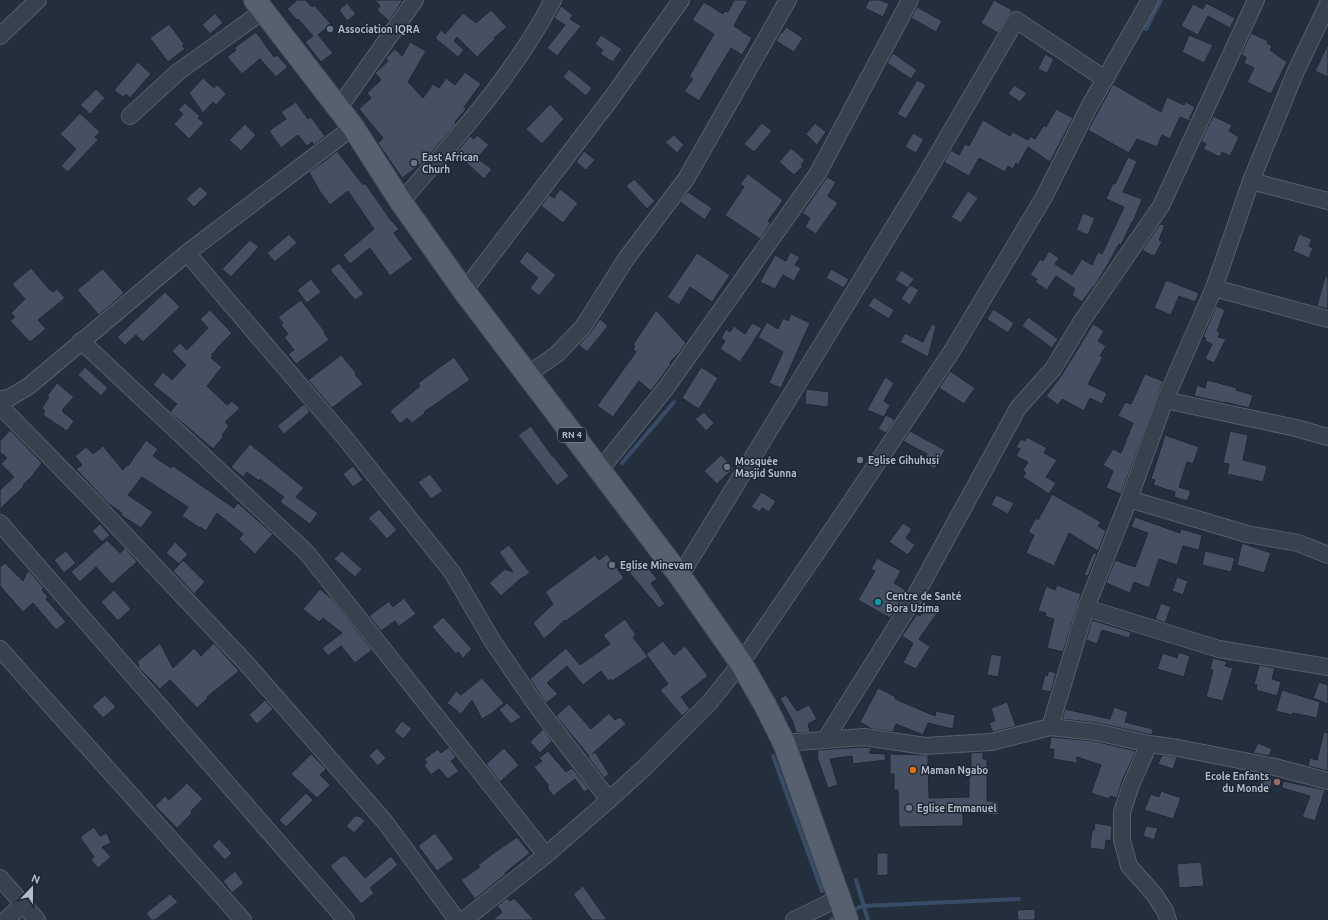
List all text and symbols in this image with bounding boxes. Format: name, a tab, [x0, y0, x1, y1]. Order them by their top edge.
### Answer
marker: Association IQRA	[325, 24, 335, 34]
place label: Association IQRA	[338, 24, 420, 35]
place label: East African Churh	[422, 152, 479, 175]
marker: East African Churh	[409, 158, 419, 168]
road number: RN 4	[558, 428, 586, 442]
marker: Eglise Gihuhusi	[855, 455, 865, 465]
place label: Eglise Gihuhusi	[868, 455, 939, 466]
place label: Mosquée Masjid Sunna	[735, 456, 797, 479]
marker: Mosquée Masjid Sunna	[722, 462, 732, 472]
marker: Eglise Minevam	[607, 560, 617, 570]
place label: Eglise Minevam	[620, 560, 693, 571]
place label: Centre de Santé Bora Uzima	[886, 591, 962, 614]
marker: Centre de Santé Bora Uzima	[873, 597, 883, 607]
marker: Maman Ngabo	[908, 765, 918, 775]
place label: Maman Ngabo	[921, 765, 988, 776]
place label: Ecole Enfants du Monde	[1205, 771, 1269, 794]
marker: Ecole Enfants du Monde	[1272, 777, 1282, 787]
marker: Eglise Emmanuel	[904, 803, 914, 813]
place label: Eglise Emmanuel	[917, 803, 997, 814]
north arrow	[12, 868, 52, 908]
text: N	[30, 872, 42, 886]

